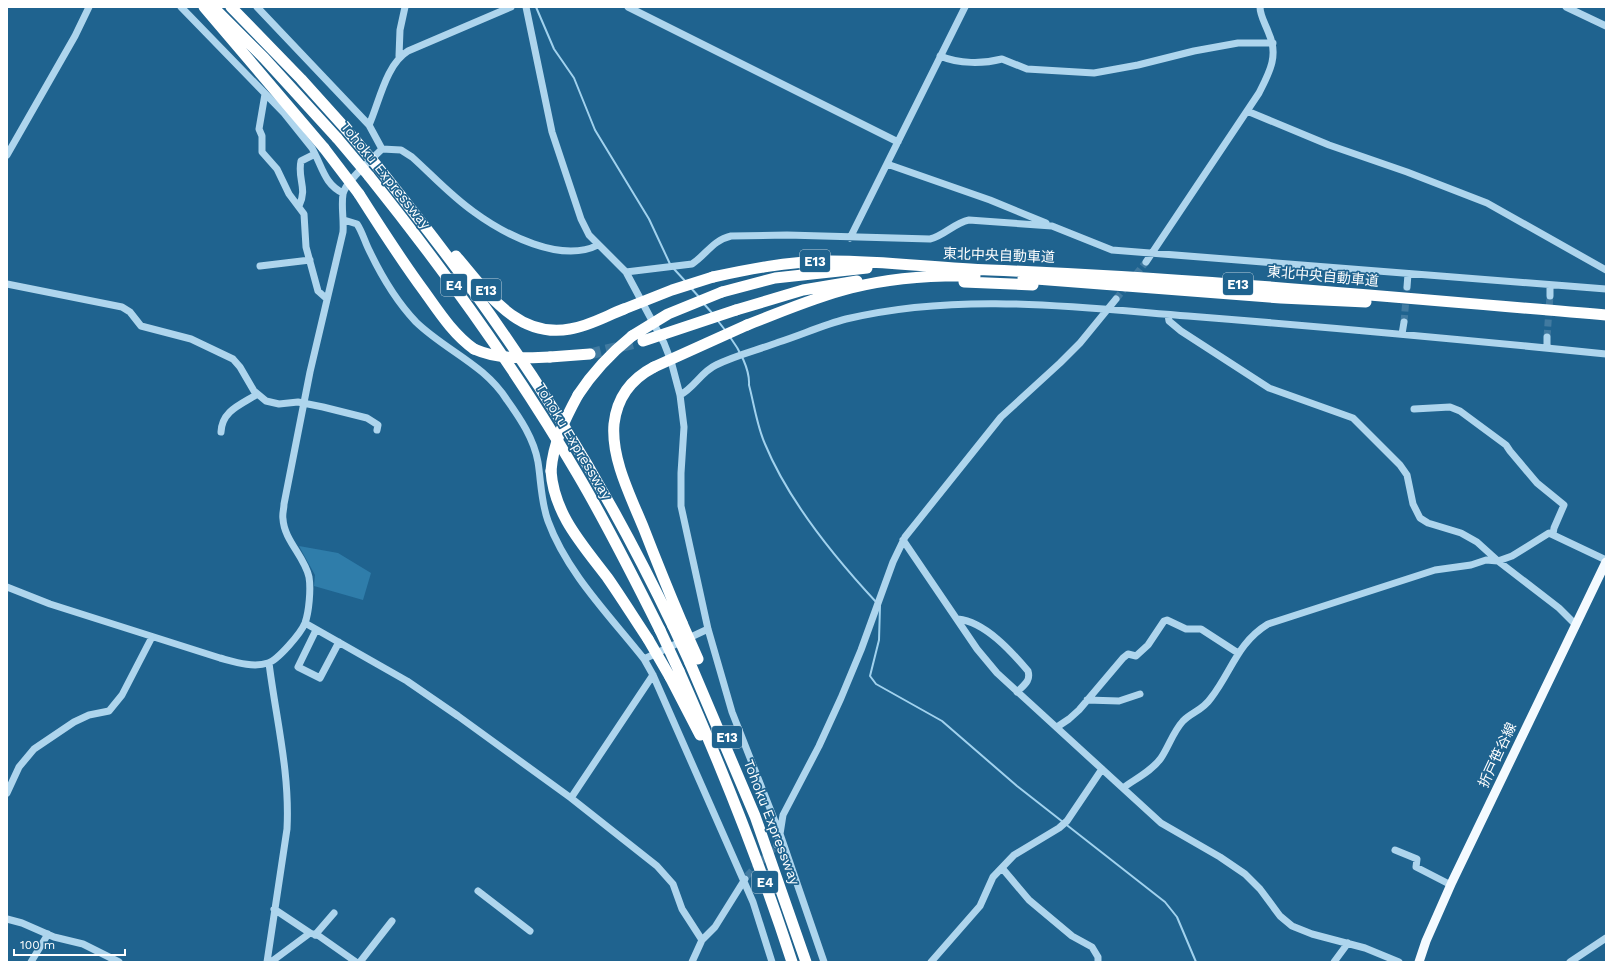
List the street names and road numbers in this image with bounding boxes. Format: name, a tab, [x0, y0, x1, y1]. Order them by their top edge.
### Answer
street label: Tohoku Expressway	[338, 118, 435, 232]
street label: 東北中央自動車道	[943, 245, 1055, 265]
road number: E13	[800, 250, 830, 272]
street label: 東北中央自動車道	[1267, 263, 1379, 289]
road number: E13	[1223, 273, 1253, 295]
road number: E4	[441, 274, 467, 296]
road number: E13	[471, 279, 501, 301]
street label: Tohoku Expressway	[533, 380, 616, 503]
street label: 折戸笹谷線	[1475, 720, 1519, 790]
road number: E13	[712, 726, 742, 748]
street label: Tohoku Expressway	[741, 757, 804, 888]
road number: E4	[752, 871, 778, 893]

